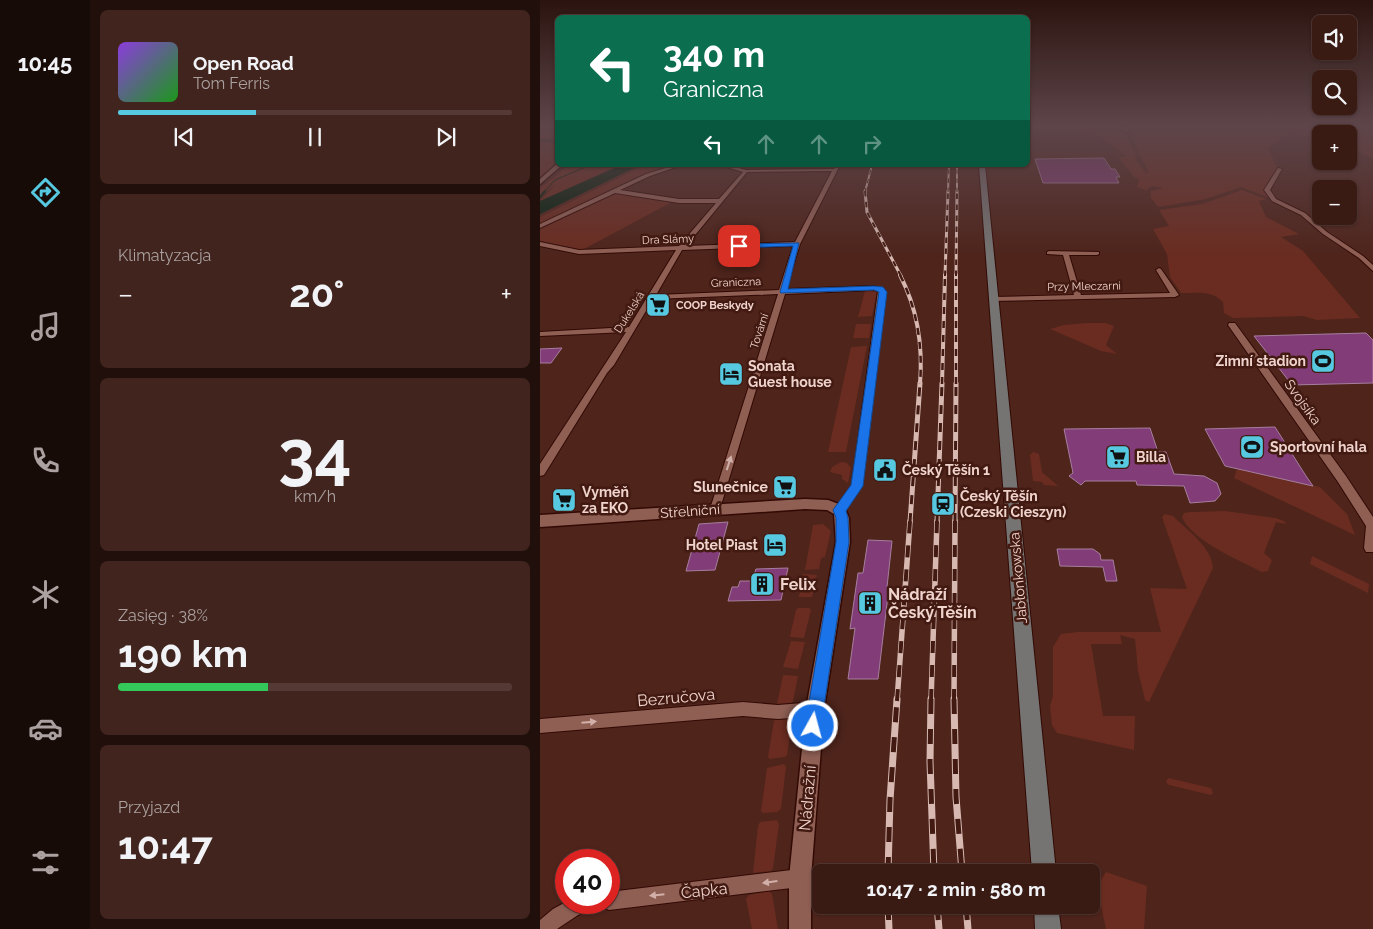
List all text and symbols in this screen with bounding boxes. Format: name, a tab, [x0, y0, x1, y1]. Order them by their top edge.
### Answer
map controls	[1312, 15, 1357, 225]
button: sound	[1312, 15, 1357, 60]
text: 340 m	[663, 34, 765, 75]
icon: left	[580, 35, 645, 100]
text: 10:45	[18, 50, 72, 76]
text: Open Road	[193, 52, 294, 74]
button: search	[1312, 70, 1357, 115]
text: Tom Ferris	[193, 74, 270, 93]
text: Graniczna	[663, 76, 764, 102]
icon: previous	[170, 123, 198, 151]
icon: pause	[301, 123, 329, 151]
icon: next	[432, 123, 460, 151]
button: +	[1312, 125, 1357, 170]
icon: left	[699, 130, 727, 158]
icon: ahead	[752, 130, 780, 158]
icon: ahead	[805, 130, 833, 158]
icon: right	[858, 130, 886, 158]
icon: directions	[28, 175, 63, 210]
button: −	[1312, 180, 1357, 225]
pin	[718, 225, 760, 267]
street label: Dra Slámy	[642, 232, 694, 247]
icon: arrive	[725, 232, 753, 260]
text: Klimatyzacja	[118, 246, 211, 265]
text: 20°	[289, 271, 344, 316]
street label: Graniczna	[711, 275, 761, 290]
text: −	[118, 278, 133, 311]
text: +	[500, 278, 512, 311]
street label: Przy Mleczarni	[1047, 279, 1121, 294]
street label: Dukelská	[612, 289, 647, 335]
supermarket icon: COOP Beskydy	[645, 292, 671, 318]
place label: COOP Beskydy	[676, 299, 754, 312]
icon: music	[28, 309, 63, 344]
street label: Tovární	[748, 311, 771, 350]
sports icon: Zimní stadion	[1310, 348, 1336, 374]
place label: Zimní stadion	[1215, 353, 1306, 369]
place label: Sonata Guest house	[748, 358, 832, 390]
hotel icon: Sonata Guest house	[718, 361, 744, 387]
street label: Svojsíka	[1281, 376, 1325, 428]
text: 34	[278, 416, 352, 492]
sports icon: Sportovní hala	[1239, 434, 1265, 460]
place label: Sportovní hala	[1270, 439, 1367, 455]
icon: phone	[28, 443, 63, 478]
supermarket icon: Billa	[1105, 444, 1131, 470]
place label: Billa	[1136, 449, 1166, 465]
one-way arrow	[726, 455, 734, 470]
public building icon: Český Těšín 1	[872, 457, 898, 483]
place label: Český Těšín 1	[902, 461, 990, 478]
supermarket icon: Slunečnice	[772, 474, 798, 500]
place label: Slunečnice	[693, 479, 769, 495]
place label: Vyměň za EKO	[582, 484, 629, 516]
text: km/h	[294, 487, 336, 506]
supermarket icon: Vyměň za EKO	[551, 487, 577, 513]
place label: Český Těšín (Czeski Cieszyn)	[960, 487, 1066, 520]
station icon: Český Těšín (Czeski Cieszyn)	[930, 491, 956, 517]
street label: Střelniční	[660, 501, 721, 521]
hotel icon: Hotel Piast	[762, 532, 788, 558]
street label: Jabłonkowska	[1006, 532, 1030, 624]
place label: Hotel Piast	[686, 537, 759, 553]
building icon: Felix	[749, 571, 775, 597]
place label: Felix	[780, 575, 816, 594]
icon: climate	[28, 577, 63, 612]
place label: Nádraží Český Těšín	[888, 585, 977, 622]
building icon: Nádraží Český Těšín	[857, 590, 883, 616]
text: Zasięg · 38%	[118, 606, 208, 625]
text: 190 km	[118, 631, 248, 676]
street label: Bezručova	[636, 685, 716, 710]
position arrow	[786, 699, 838, 751]
icon: car	[28, 711, 63, 746]
one-way arrow	[581, 718, 597, 726]
street label: Nádražní	[795, 764, 820, 832]
text: Przyjazd	[118, 798, 180, 817]
text: 10:47	[118, 823, 213, 868]
icon: filters	[28, 845, 63, 880]
speed limit sign: 40	[555, 849, 620, 914]
street label: Čapka	[680, 878, 728, 902]
one-way arrow	[762, 878, 778, 886]
text: 10:47 · 2 min · 580 m	[866, 878, 1046, 900]
one-way arrow	[649, 891, 665, 899]

